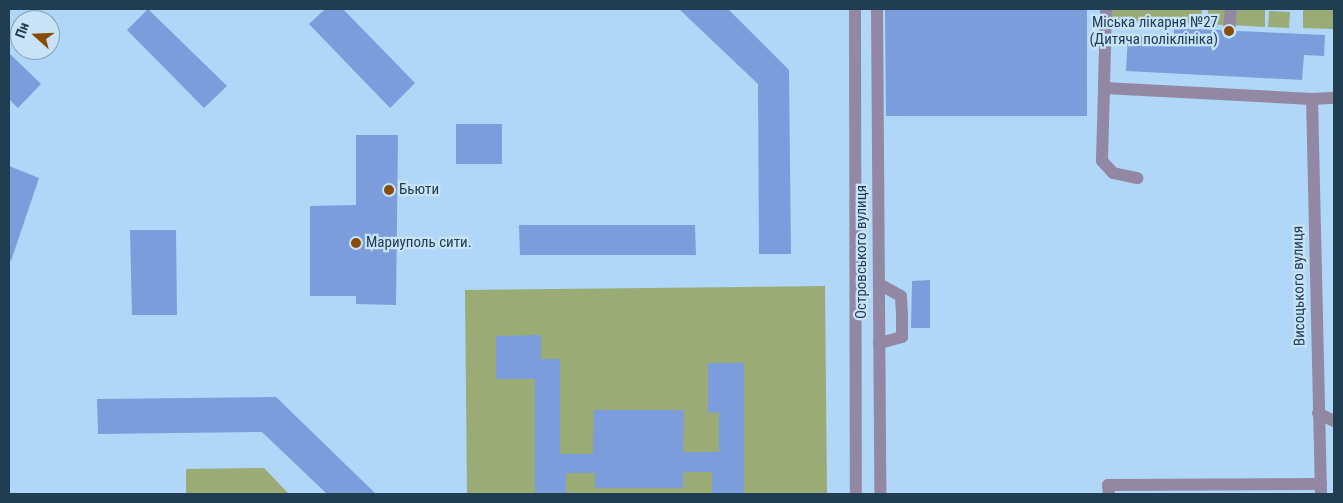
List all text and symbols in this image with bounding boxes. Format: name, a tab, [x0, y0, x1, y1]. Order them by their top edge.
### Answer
north arrow	[10, 10, 60, 60]
place label: Міська лікарня №27 (Дитяча поліклініка)	[1090, 13, 1218, 48]
text: Пн	[12, 20, 32, 40]
marker: Міська лікарня №27 (Дитяча поліклініка)	[1222, 24, 1236, 38]
place label: Бьюти	[399, 181, 439, 199]
marker: Бьюти	[383, 184, 395, 196]
street label: Островського вулиця	[853, 185, 871, 319]
street label: Висоцького вулиця	[1289, 226, 1309, 346]
place label: Мариуполь сити.	[366, 234, 472, 252]
marker: Мариуполь сити.	[350, 237, 362, 249]

